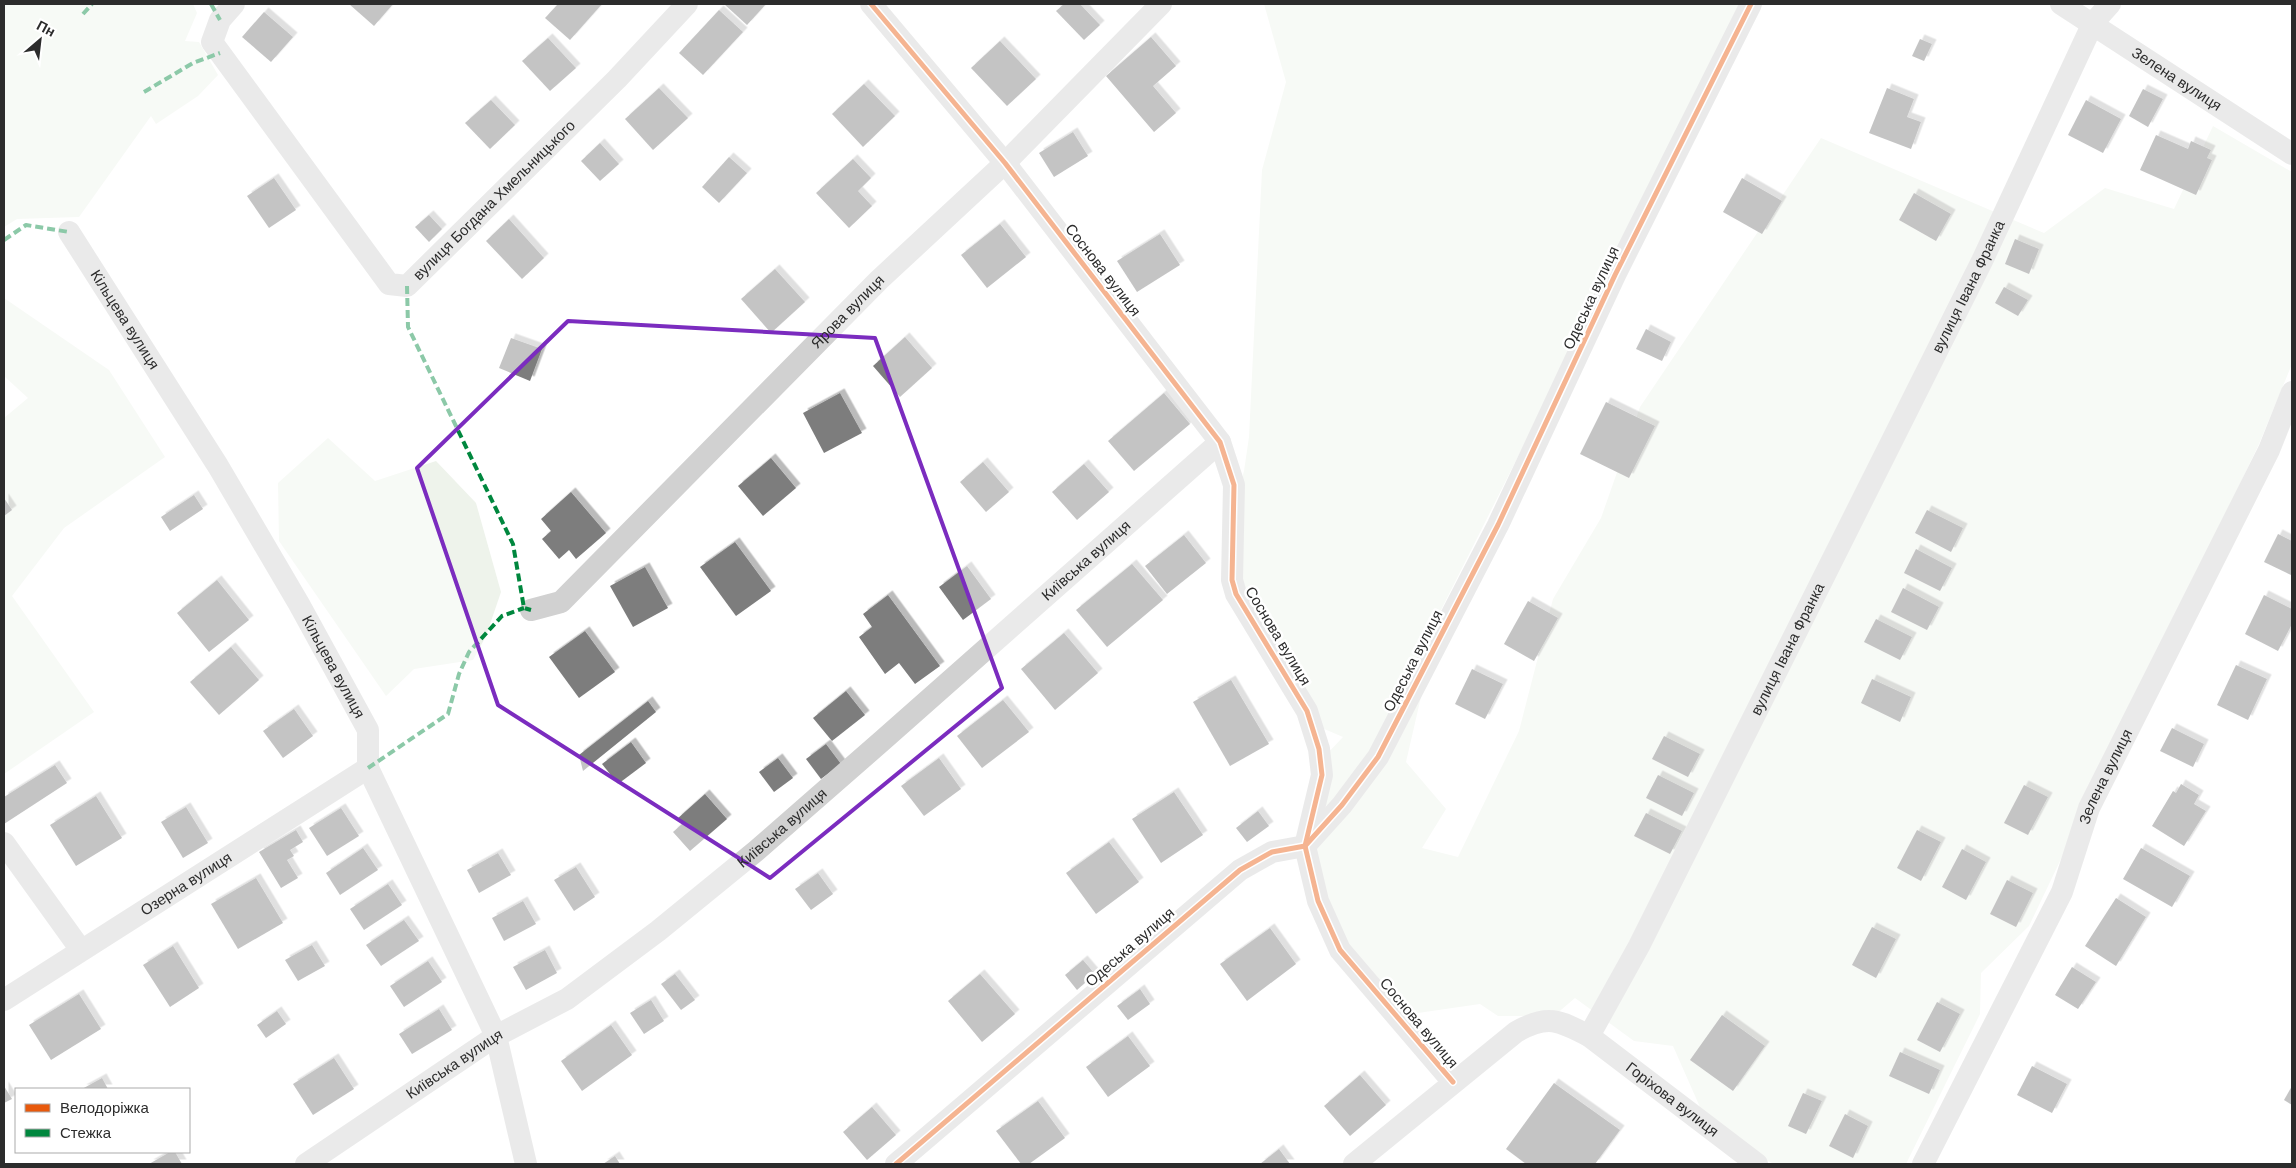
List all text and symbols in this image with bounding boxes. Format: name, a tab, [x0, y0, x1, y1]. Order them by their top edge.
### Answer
north arrow	[15, 15, 65, 65]
text: Пн	[34, 17, 58, 40]
street label: Зелена вулиця	[2129, 43, 2225, 114]
street label: вулиця Богдана Хмельницького	[409, 116, 578, 283]
street label: вулиця Івана Франка	[1928, 217, 2008, 356]
street label: Соснова вулиця	[1062, 220, 1145, 319]
street label: Одеська вулиця	[1559, 244, 1622, 352]
street label: Кільцева вулиця	[87, 267, 163, 372]
street label: Ярова вулиця	[807, 271, 887, 352]
street label: Київська вулиця	[1038, 516, 1134, 604]
street label: вулиця Івана Франка	[1747, 579, 1828, 718]
street label: Соснова вулиця	[1242, 583, 1315, 688]
street label: Одеська вулиця	[1380, 607, 1446, 714]
street label: Кільцева вулиця	[299, 612, 369, 721]
street label: Зелена вулиця	[2075, 726, 2135, 826]
street label: Київська вулиця	[734, 784, 830, 871]
street label: Озерна вулиця	[137, 848, 235, 919]
street label: Одеська вулиця	[1082, 904, 1177, 990]
street label: Соснова вулиця	[1377, 974, 1462, 1071]
street label: Київська вулиця	[403, 1025, 505, 1102]
street label: Горіхова вулиця	[1623, 1058, 1722, 1140]
legend	[15, 1088, 190, 1153]
text: Велодоріжка	[60, 1099, 149, 1116]
text: Стежка	[60, 1124, 112, 1141]

